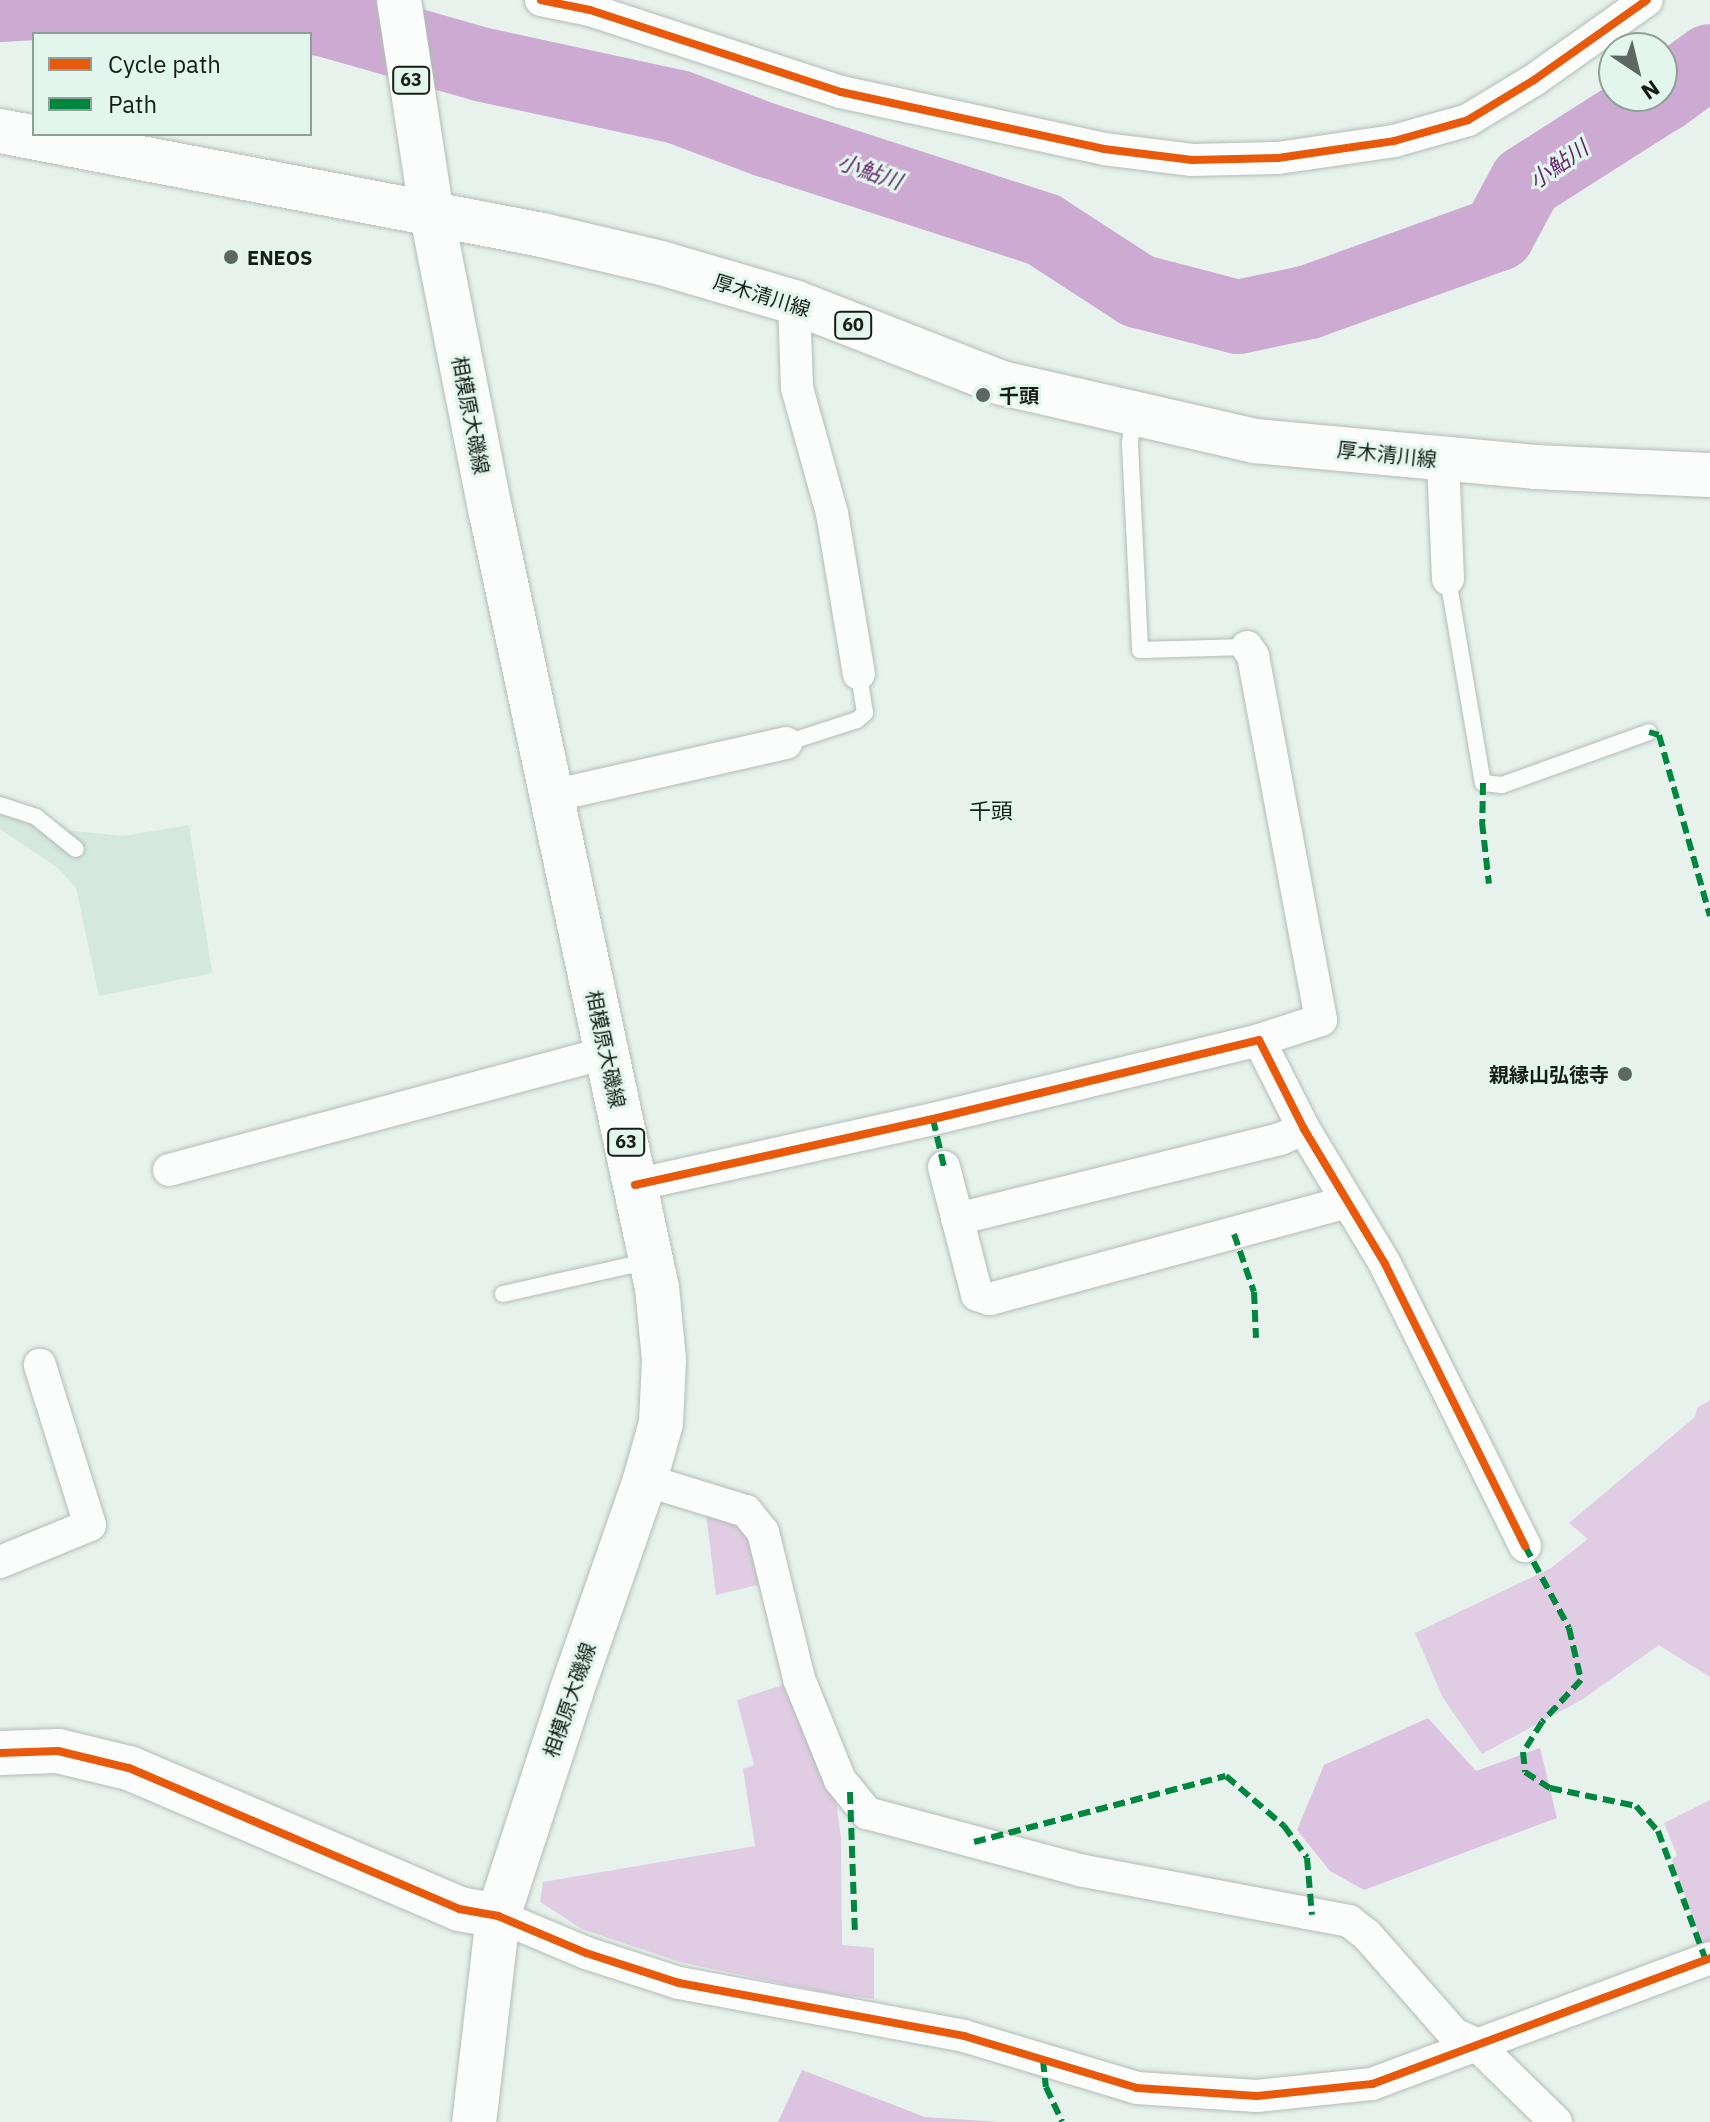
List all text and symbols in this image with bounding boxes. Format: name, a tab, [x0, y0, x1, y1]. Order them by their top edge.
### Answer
legend	[32, 32, 312, 136]
north arrow	[1598, 32, 1678, 112]
text: Cycle path	[108, 48, 221, 80]
road number: 63	[391, 66, 431, 94]
text: N	[1636, 74, 1666, 107]
text: Path	[108, 88, 157, 120]
water label: 小鮎川	[1523, 134, 1593, 194]
water label: 小鮎川	[835, 148, 905, 194]
place label: ENEOS	[247, 245, 312, 269]
marker: ENEOS	[222, 248, 240, 266]
street label: 厚木清川線	[711, 269, 813, 321]
road number: 60	[833, 311, 873, 339]
street label: 相模原大磯線	[448, 354, 494, 476]
place label: 千頭	[999, 383, 1039, 407]
marker: 千頭	[974, 386, 992, 404]
street label: 厚木清川線	[1336, 437, 1438, 471]
district label: 千頭	[969, 798, 1013, 824]
street label: 相模原大磯線	[582, 988, 630, 1110]
place label: 親縁山弘徳寺	[1489, 1062, 1609, 1086]
marker: 親縁山弘徳寺	[1616, 1065, 1634, 1083]
road number: 63	[606, 1128, 646, 1156]
street label: 相模原大磯線	[538, 1639, 600, 1761]

